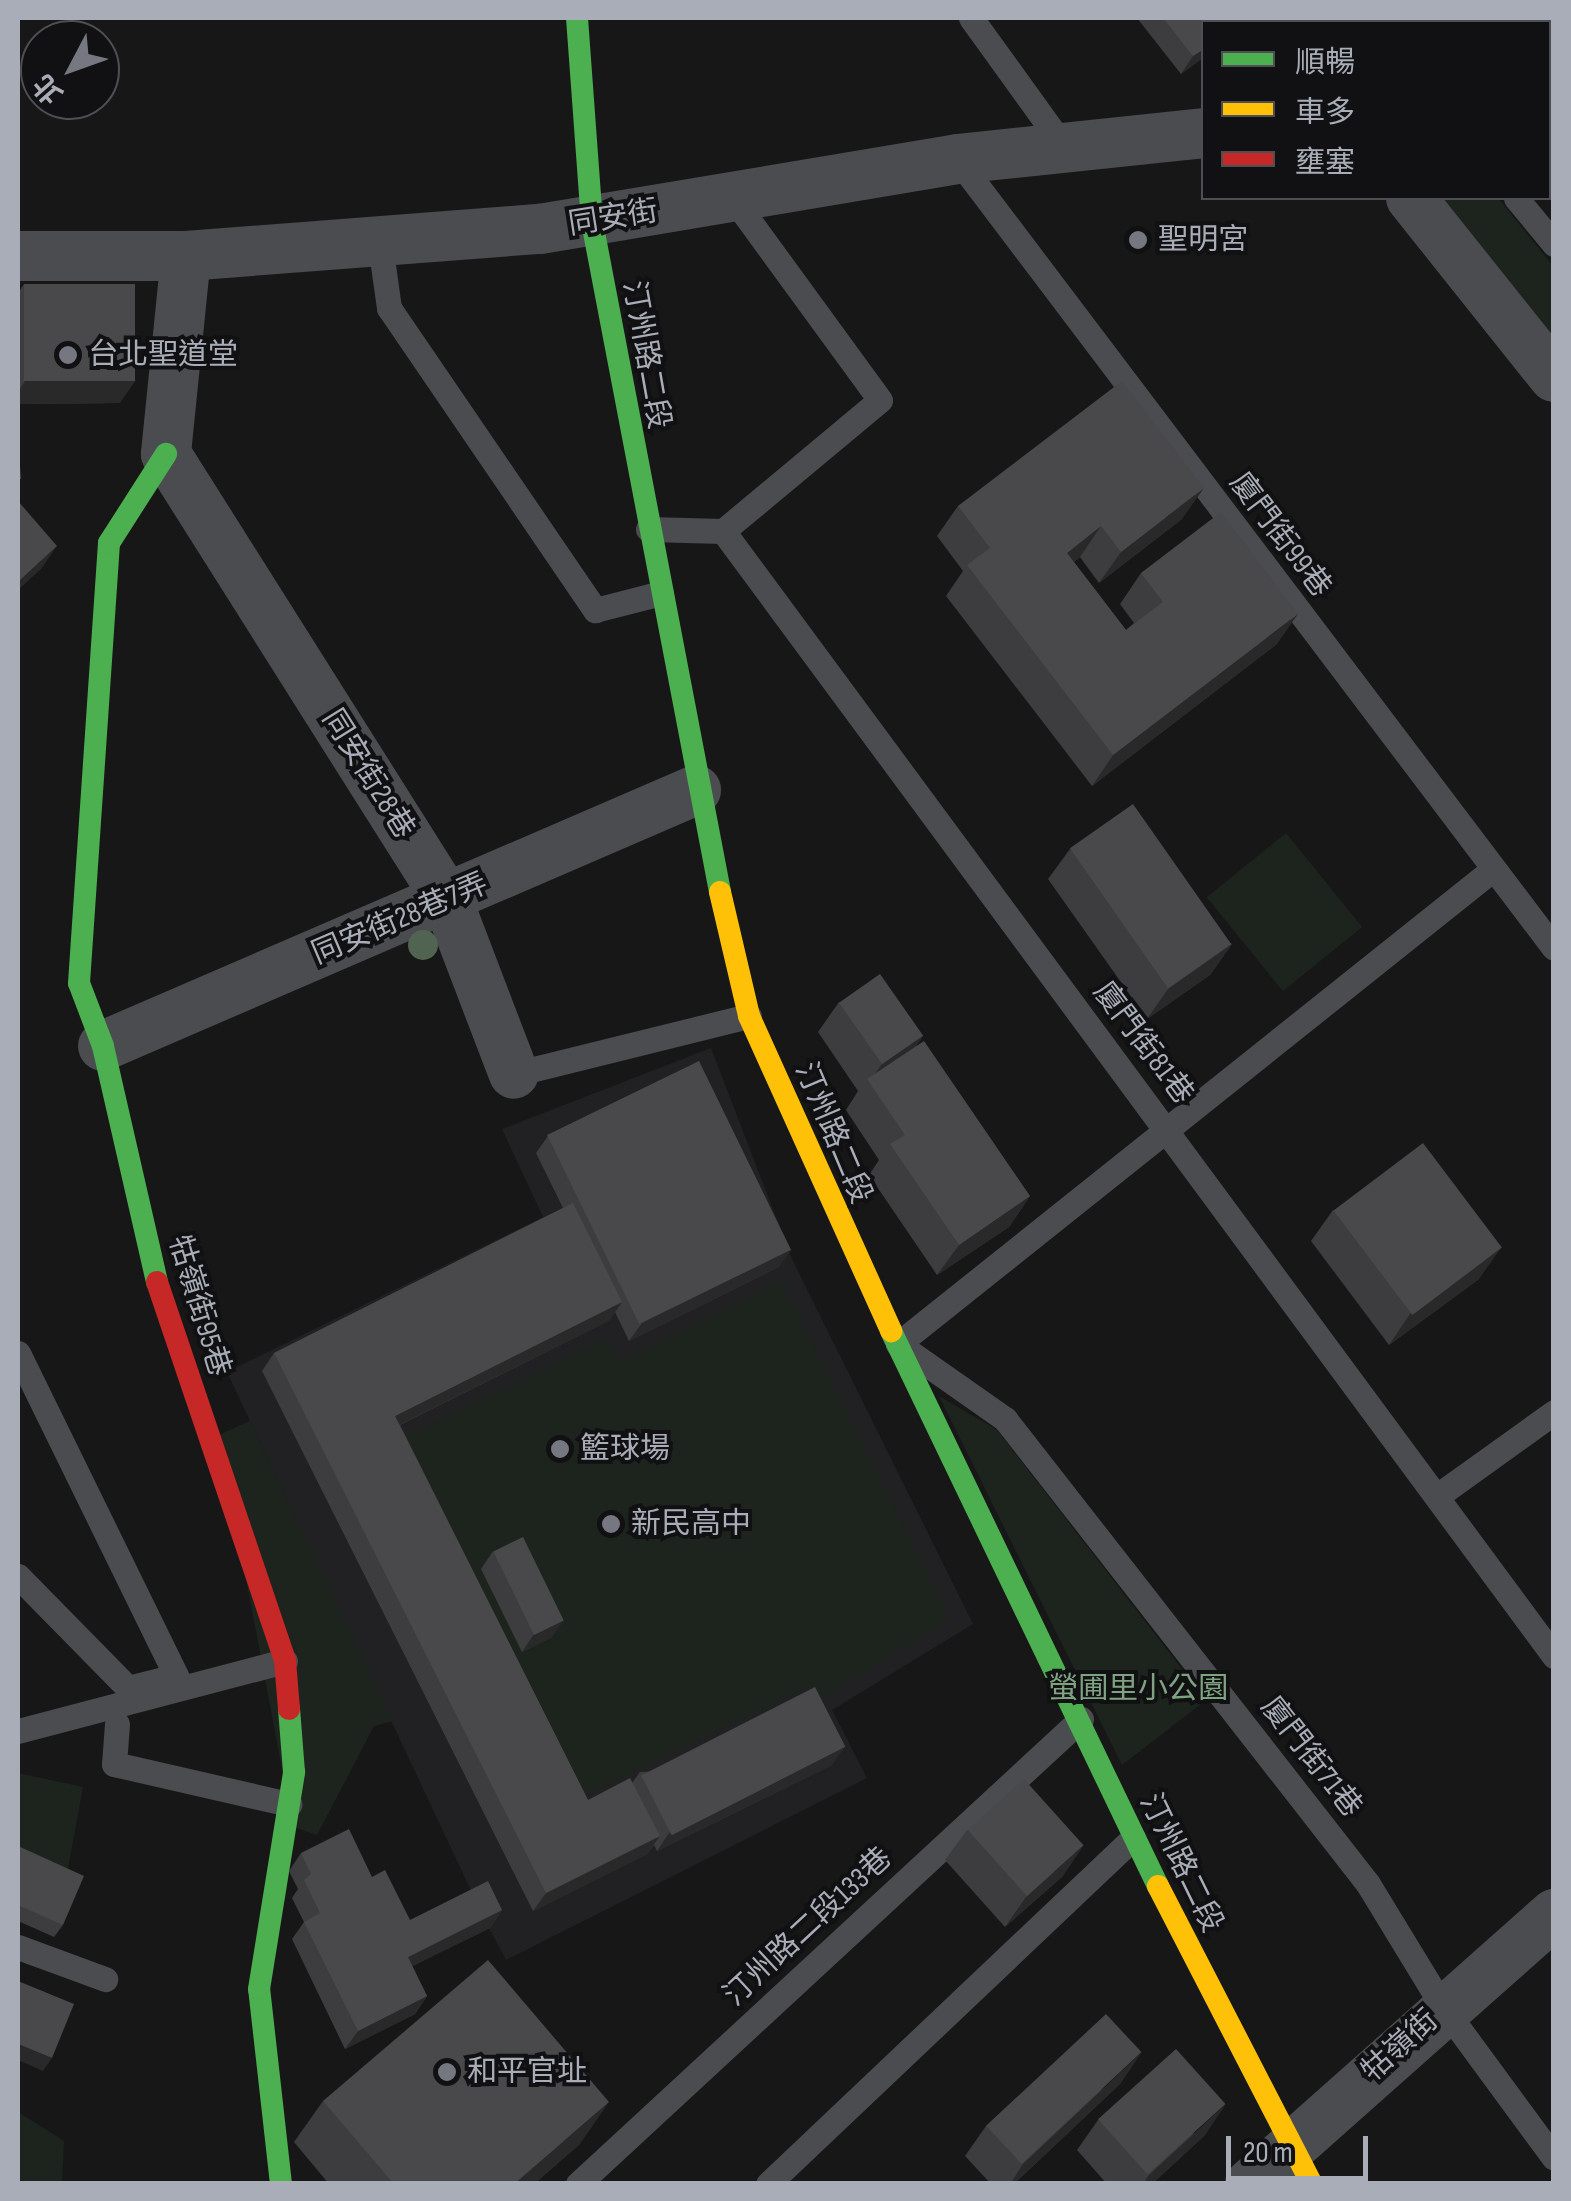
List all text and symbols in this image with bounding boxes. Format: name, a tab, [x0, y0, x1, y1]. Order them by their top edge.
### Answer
north arrow	[20, 20, 120, 120]
legend	[1201, 20, 1551, 200]
text: 順暢	[1295, 45, 1355, 81]
text: 北	[27, 67, 70, 110]
text: 車多	[1295, 95, 1355, 131]
text: 壅塞	[1295, 145, 1355, 181]
street label: 同安街	[566, 193, 660, 243]
place label: 聖明宮	[1158, 222, 1248, 258]
marker: 聖明宮	[1127, 229, 1149, 251]
street label: 汀州路二段	[615, 278, 677, 432]
place label: 台北聖道堂	[88, 337, 238, 373]
marker: 台北聖道堂	[57, 344, 79, 366]
street label: 廈門街99巷	[1222, 466, 1338, 604]
street label: 同安街28巷	[314, 703, 422, 845]
street label: 同安街28巷7弄	[307, 866, 493, 972]
street label: 廈門街81巷	[1085, 975, 1201, 1111]
street label: 汀州路二段	[787, 1057, 879, 1209]
street label: 牯嶺街95巷	[161, 1231, 237, 1381]
place label: 籃球場	[580, 1431, 670, 1467]
marker: 籃球場	[549, 1438, 571, 1460]
place label: 新民高中	[631, 1506, 751, 1542]
marker: 新民高中	[600, 1513, 622, 1535]
park label: 螢圃里小公園	[1048, 1671, 1228, 1707]
street label: 廈門街71巷	[1253, 1690, 1369, 1824]
street label: 汀州路二段	[1132, 1788, 1230, 1938]
street label: 汀州路二段133巷	[717, 1840, 899, 2014]
street label: 牯嶺街	[1355, 2003, 1445, 2089]
place label: 和平官址	[467, 2054, 587, 2090]
marker: 和平官址	[436, 2061, 458, 2083]
scale bar	[1231, 2116, 1374, 2178]
text: 20 m	[1243, 2135, 1293, 2171]

